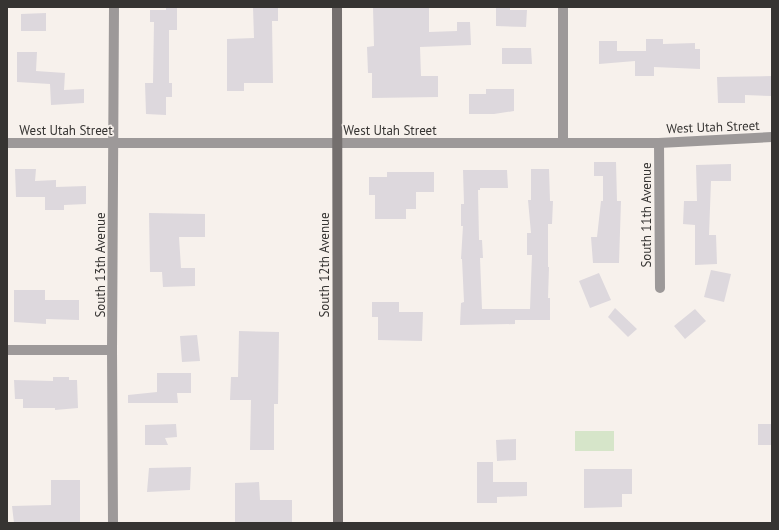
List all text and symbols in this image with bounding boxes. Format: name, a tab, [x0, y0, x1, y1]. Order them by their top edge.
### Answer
street label: West Utah Street	[666, 117, 761, 137]
street label: West Utah Street	[19, 122, 113, 139]
street label: West Utah Street	[343, 122, 437, 139]
street label: South 11th Avenue	[638, 162, 655, 268]
street label: South 13th Avenue	[92, 212, 109, 318]
street label: South 12th Avenue	[316, 212, 333, 318]

